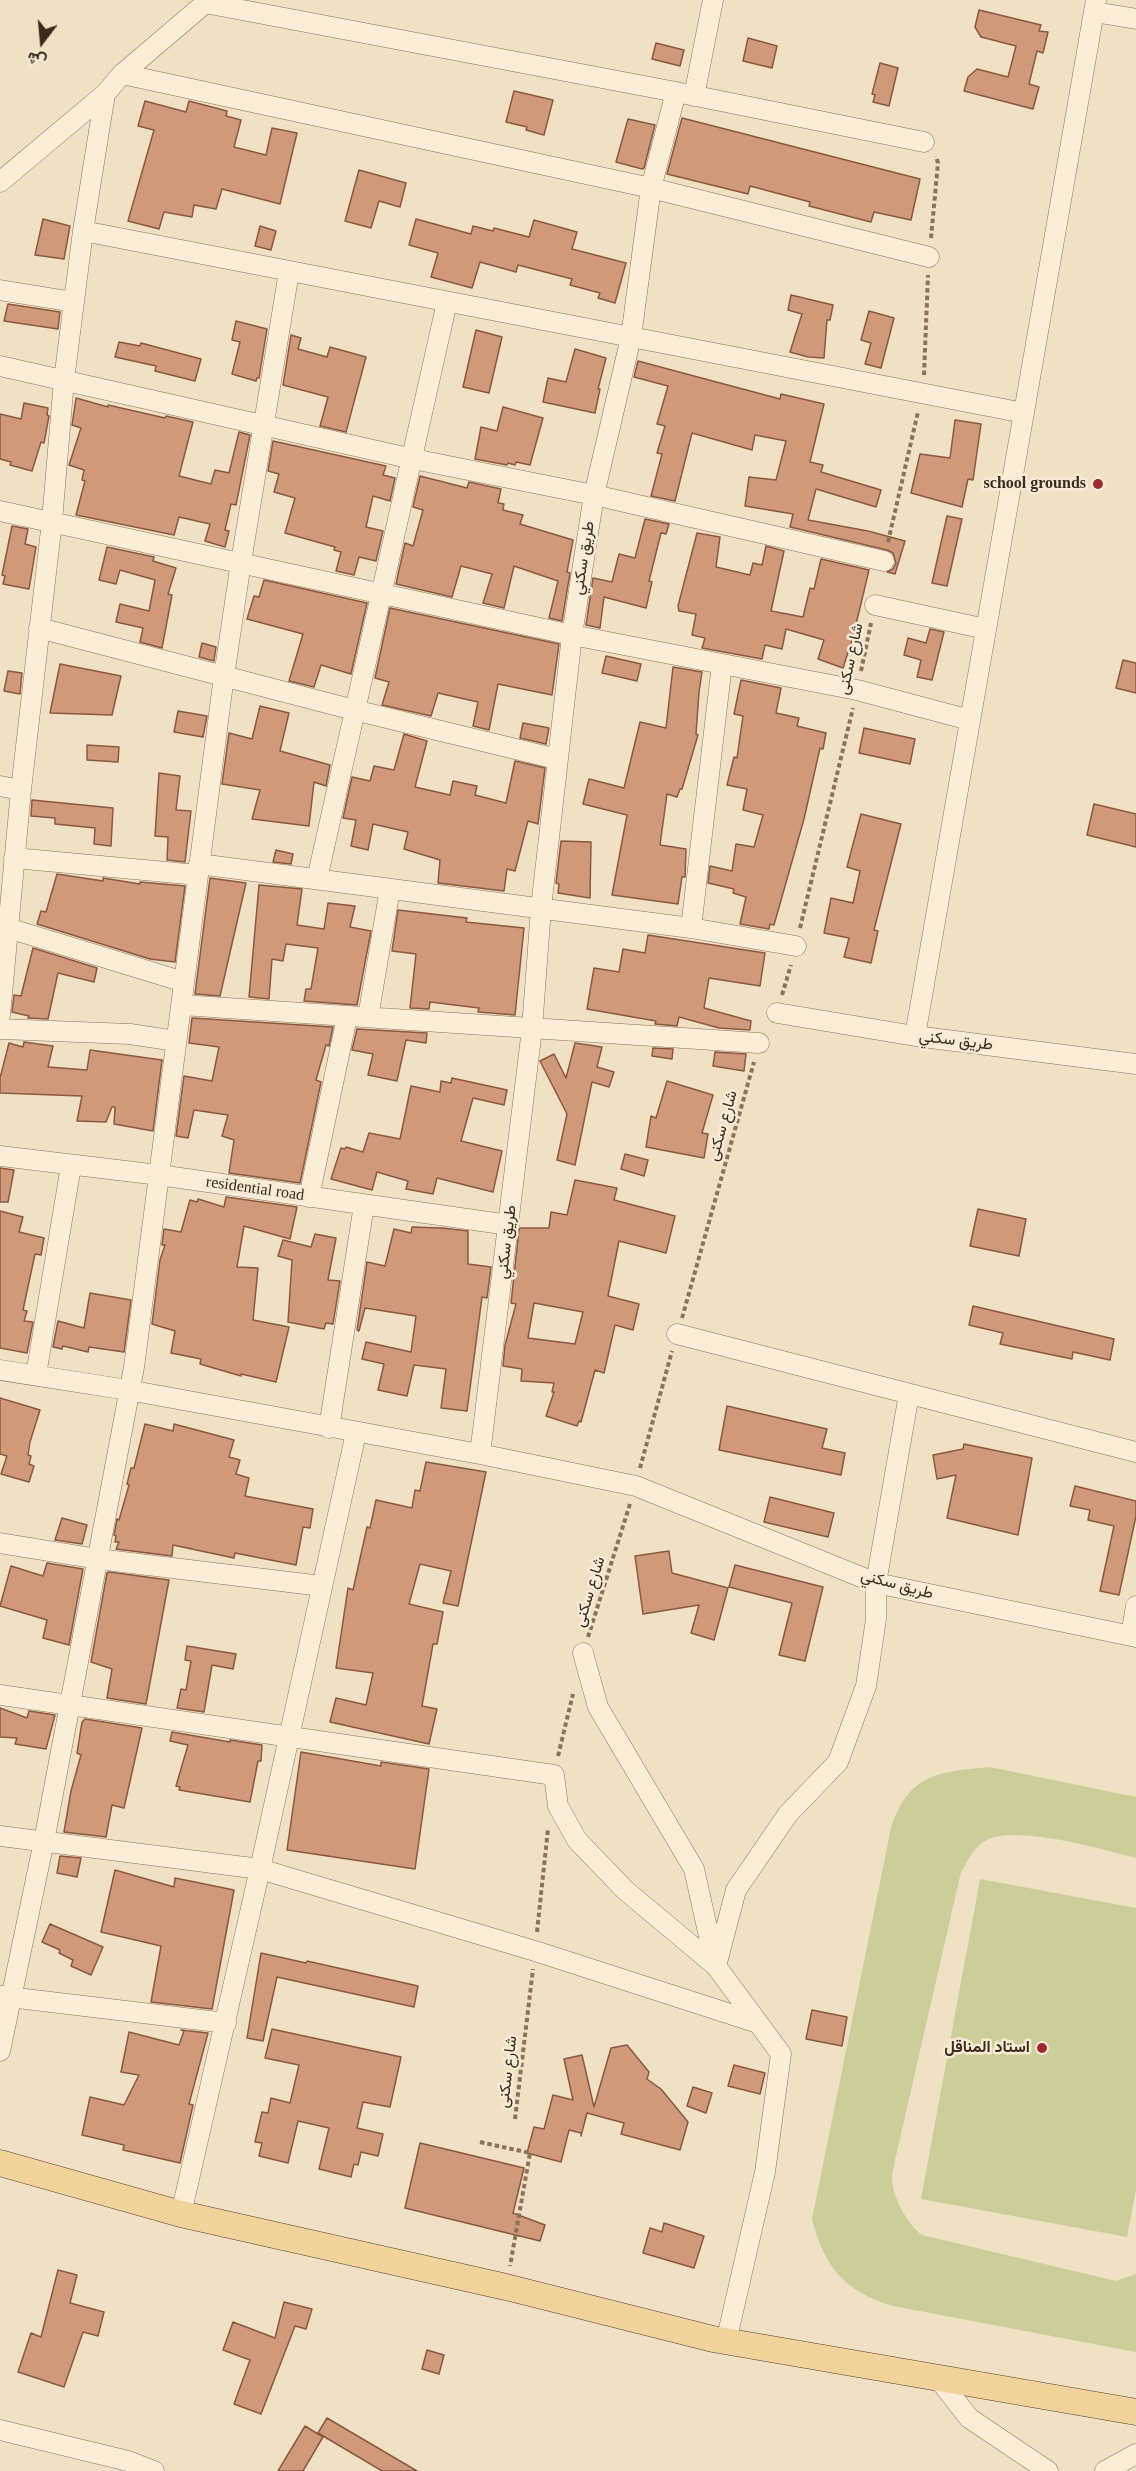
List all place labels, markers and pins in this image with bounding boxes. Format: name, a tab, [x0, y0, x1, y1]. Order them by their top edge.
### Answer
place label: school grounds	[984, 474, 1086, 494]
marker: school grounds	[1091, 477, 1105, 491]
place label: استاد المناقل	[944, 2038, 1030, 2058]
marker: استاد المناقل	[1035, 2041, 1049, 2055]

